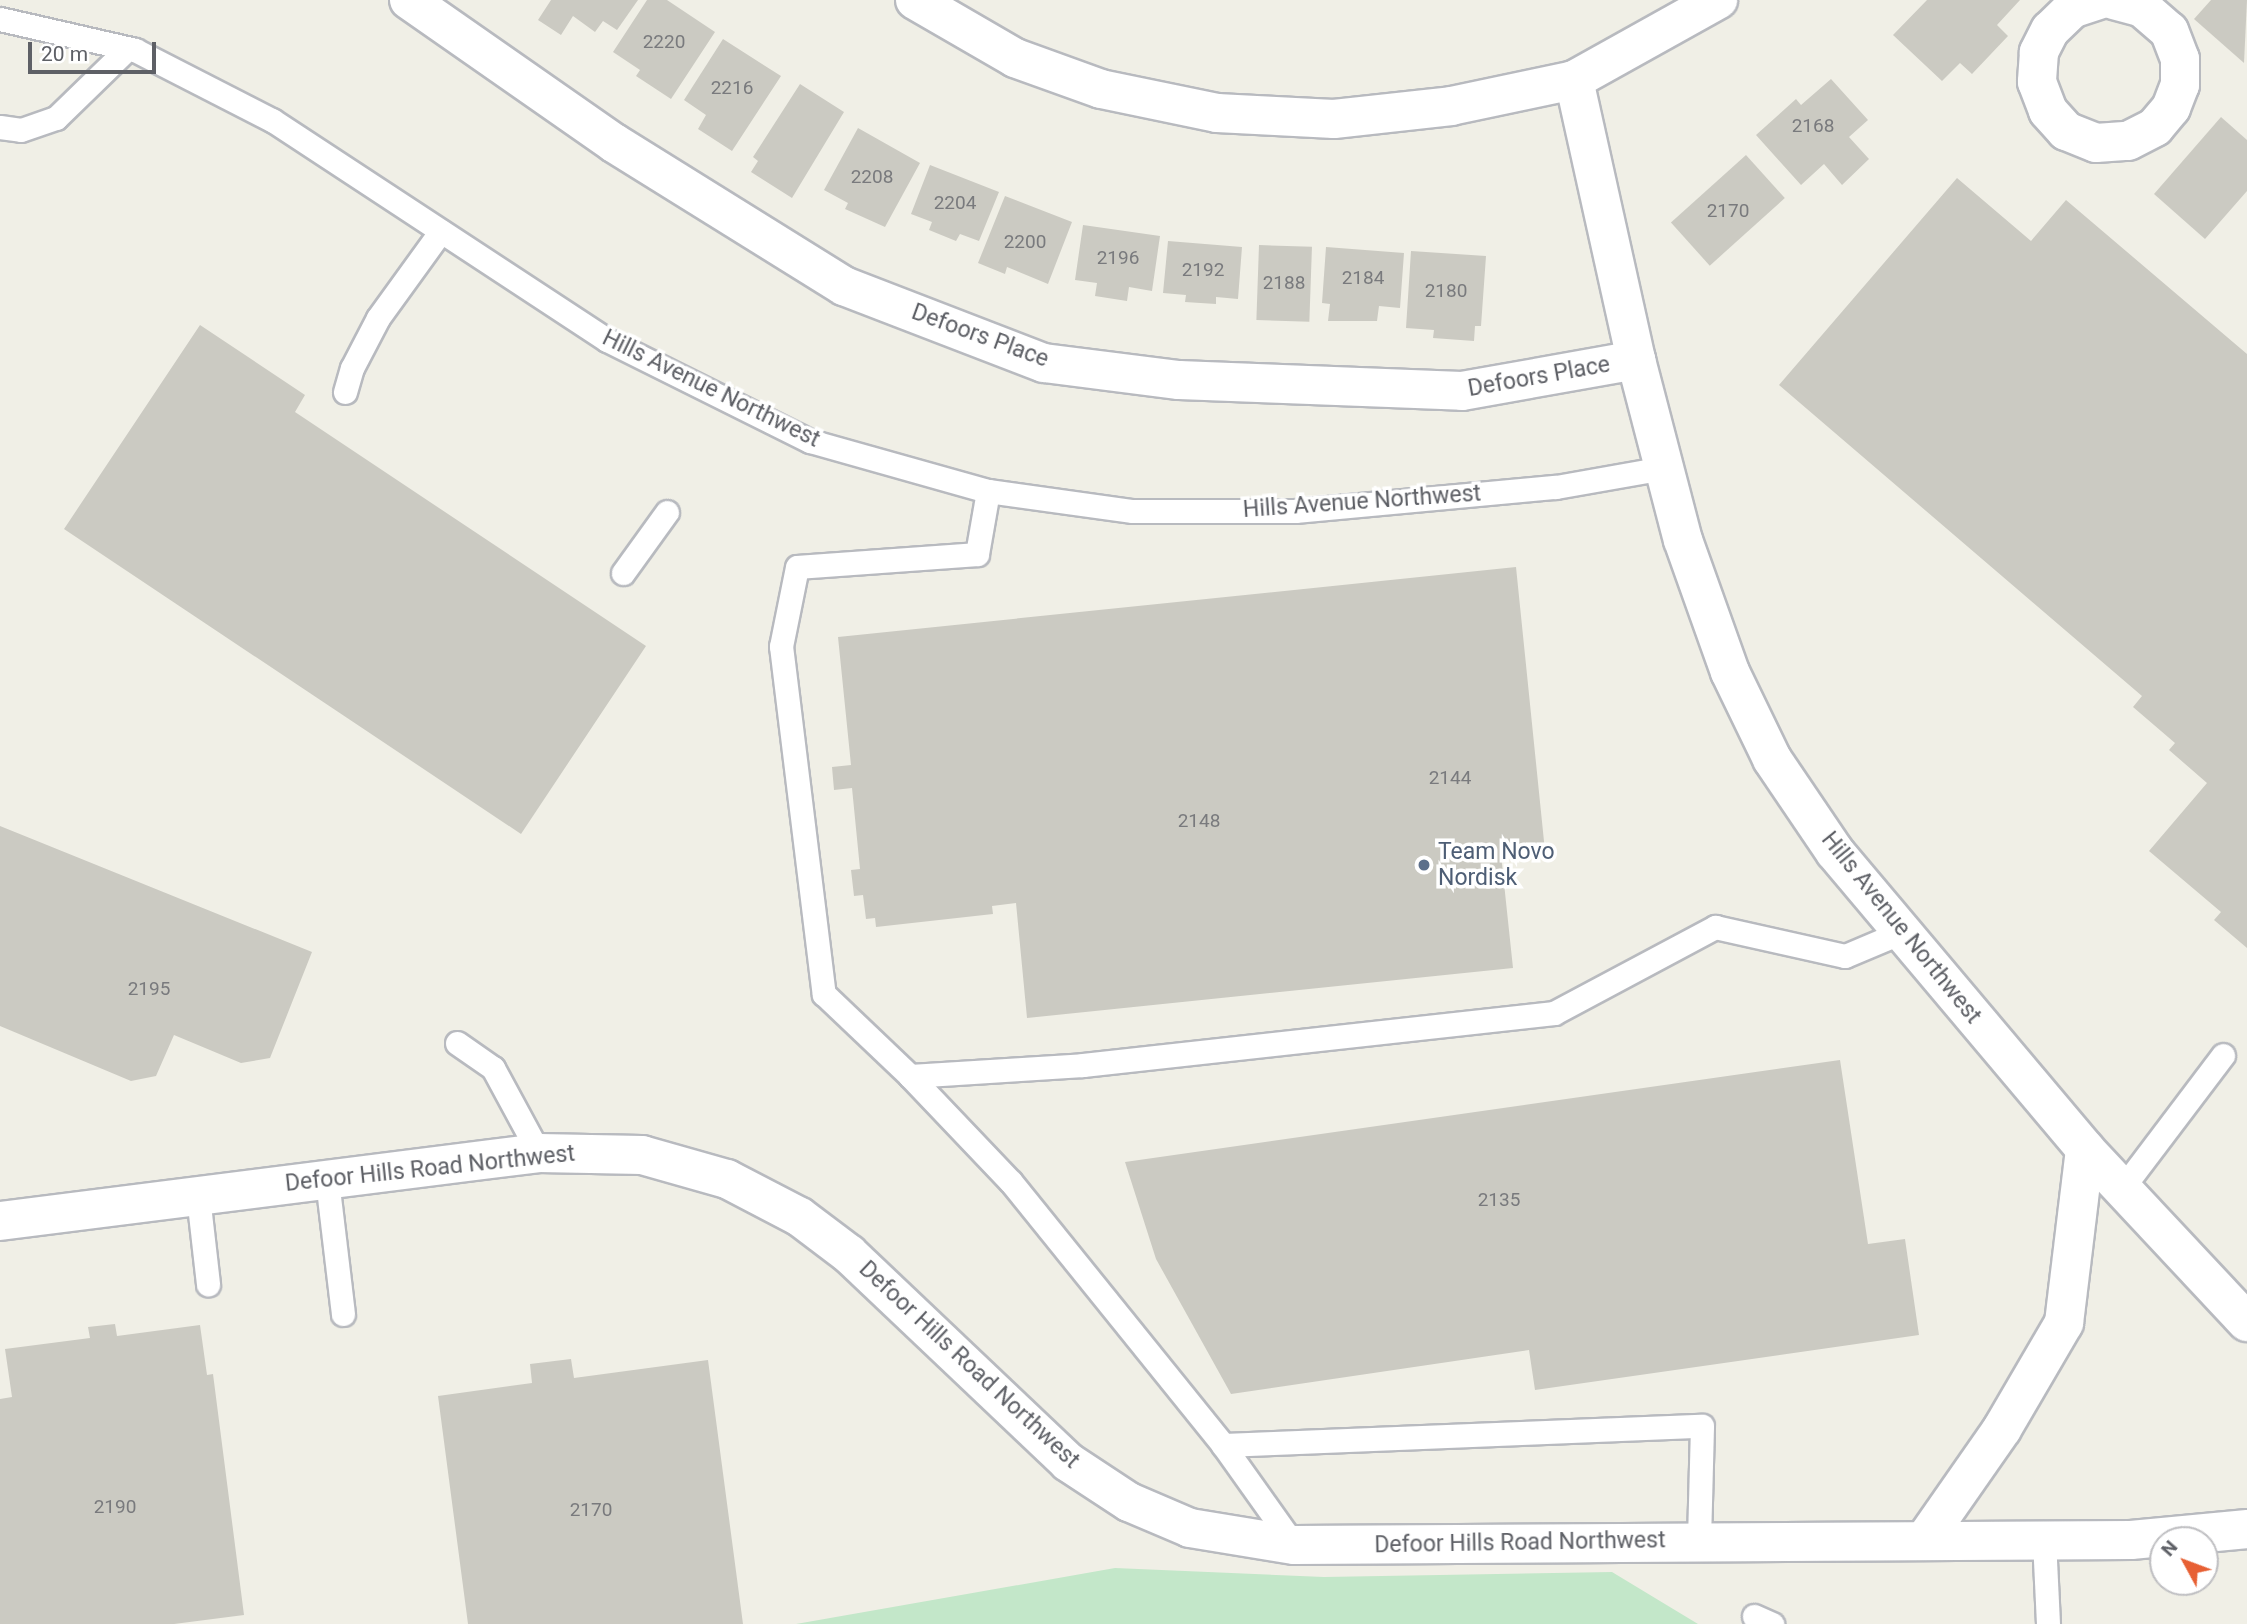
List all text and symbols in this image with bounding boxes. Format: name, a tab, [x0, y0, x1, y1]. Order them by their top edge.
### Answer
scale bar	[32, 28, 159, 72]
house number: 2220	[643, 31, 685, 53]
text: 20 m	[41, 42, 88, 66]
house number: 2216	[711, 77, 753, 99]
house number: 2168	[1792, 115, 1834, 137]
house number: 2208	[851, 166, 893, 188]
house number: 2204	[934, 192, 976, 214]
house number: 2170	[1707, 200, 1749, 222]
house number: 2200	[1004, 231, 1046, 253]
house number: 2196	[1097, 247, 1139, 269]
house number: 2192	[1182, 259, 1224, 281]
house number: 2184	[1342, 267, 1384, 289]
house number: 2188	[1263, 272, 1305, 294]
house number: 2180	[1425, 280, 1467, 302]
street label: Defoors Place	[908, 298, 1052, 374]
street label: Hills Avenue Northwest	[598, 324, 824, 454]
street label: Defoors Place	[1466, 351, 1612, 403]
street label: Hills Avenue Northwest	[1242, 480, 1482, 524]
house number: 2144	[1429, 767, 1471, 789]
house number: 2148	[1178, 810, 1220, 832]
street label: Hills Avenue Northwest	[1815, 827, 1987, 1029]
place label: Team Novo Nordisk	[1438, 838, 1555, 892]
marker: Team Novo Nordisk	[1416, 857, 1432, 873]
house number: 2195	[128, 978, 170, 1000]
street label: Defoor Hills Road Northwest	[284, 1140, 576, 1198]
house number: 2135	[1478, 1189, 1520, 1211]
street label: Defoor Hills Road Northwest	[853, 1256, 1085, 1474]
house number: 2190	[94, 1496, 136, 1518]
house number: 2170	[570, 1499, 612, 1521]
north arrow	[2149, 1526, 2219, 1596]
street label: Defoor Hills Road Northwest	[1374, 1527, 1666, 1559]
text: N	[2156, 1536, 2182, 1561]

